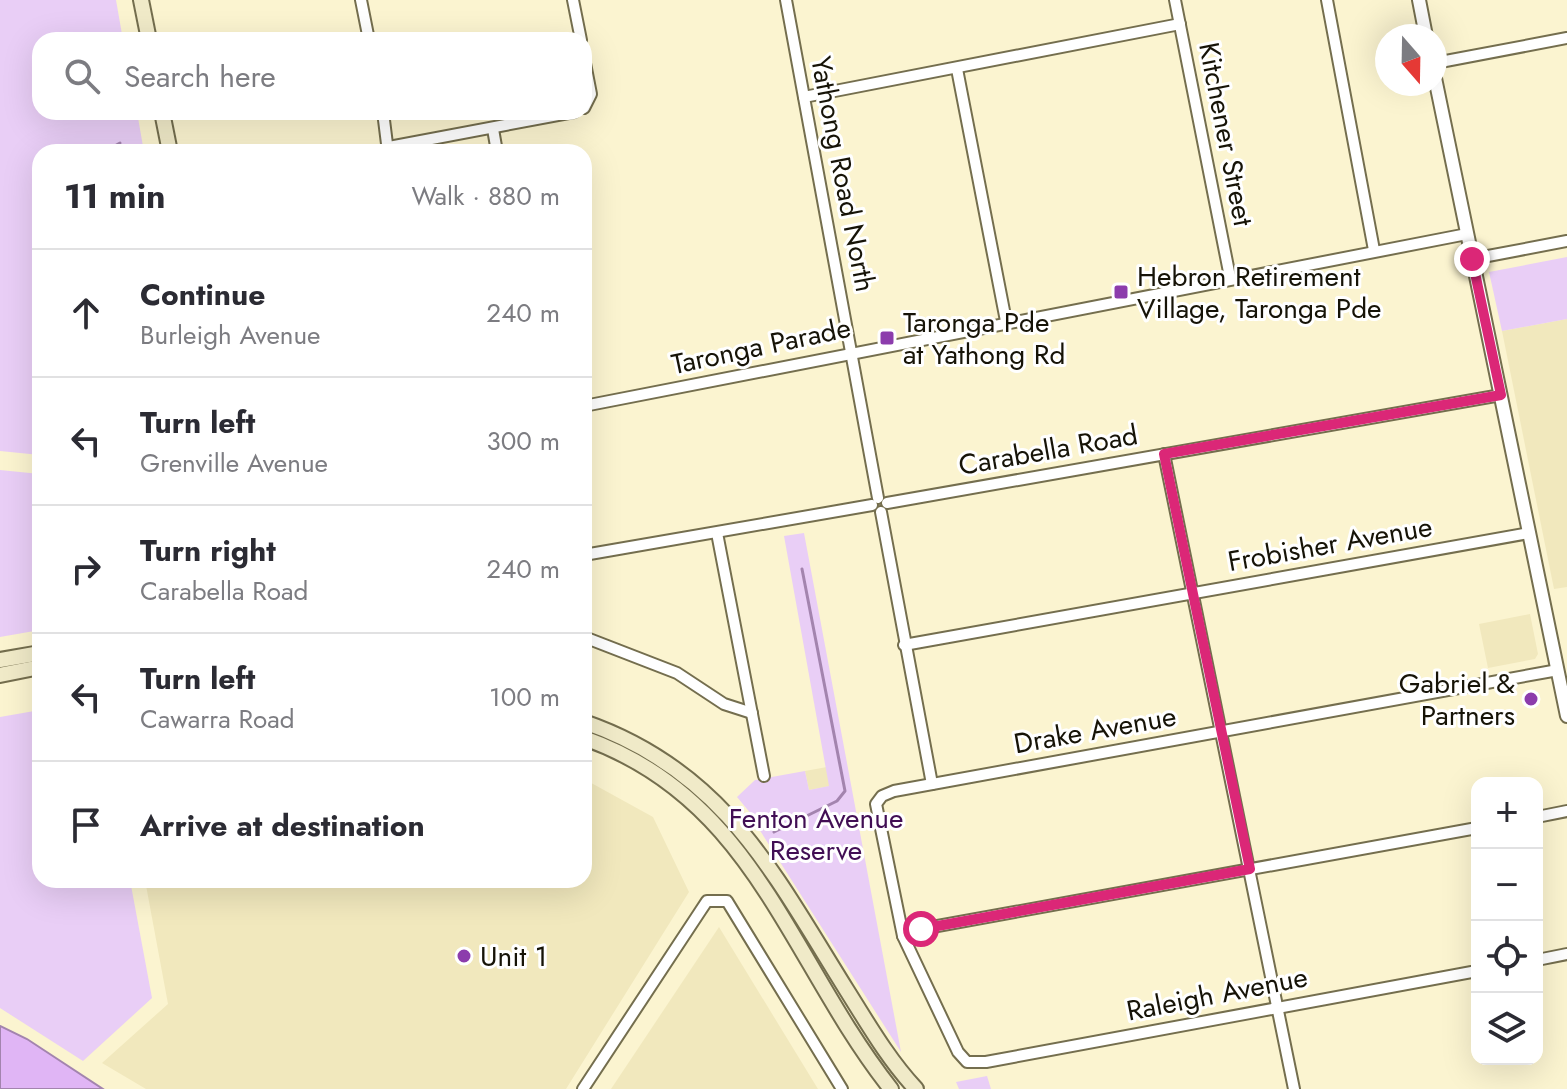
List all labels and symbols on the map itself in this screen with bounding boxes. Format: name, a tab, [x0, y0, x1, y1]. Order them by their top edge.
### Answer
north arrow	[1375, 24, 1447, 96]
street label: Kitchener Street	[1188, 39, 1264, 230]
street label: Yathong Road North	[800, 53, 886, 295]
route end	[1454, 241, 1490, 277]
place label: Hebron Retirement Village, Taronga Pde	[1137, 256, 1382, 329]
marker: Hebron Retirement Village, Taronga Pde	[1112, 283, 1130, 301]
place label: Taronga Pde at Yathong Rd	[903, 302, 1065, 375]
street label: Taronga Parade	[668, 307, 854, 385]
marker: Taronga Pde at Yathong Rd	[878, 329, 896, 347]
street label: Carabella Road	[955, 414, 1141, 486]
street label: Frobisher Avenue	[1225, 506, 1435, 582]
place label: Gabriel & Partners	[1399, 663, 1515, 736]
marker: Gabriel & Partners	[1522, 690, 1540, 708]
street label: Drake Avenue	[1011, 696, 1179, 764]
park label: Fenton Avenue Reserve	[729, 798, 903, 871]
route start	[903, 911, 939, 947]
place label: Unit 1	[480, 936, 547, 977]
marker: Unit 1	[455, 947, 473, 965]
street label: Raleigh Avenue	[1123, 956, 1311, 1032]

